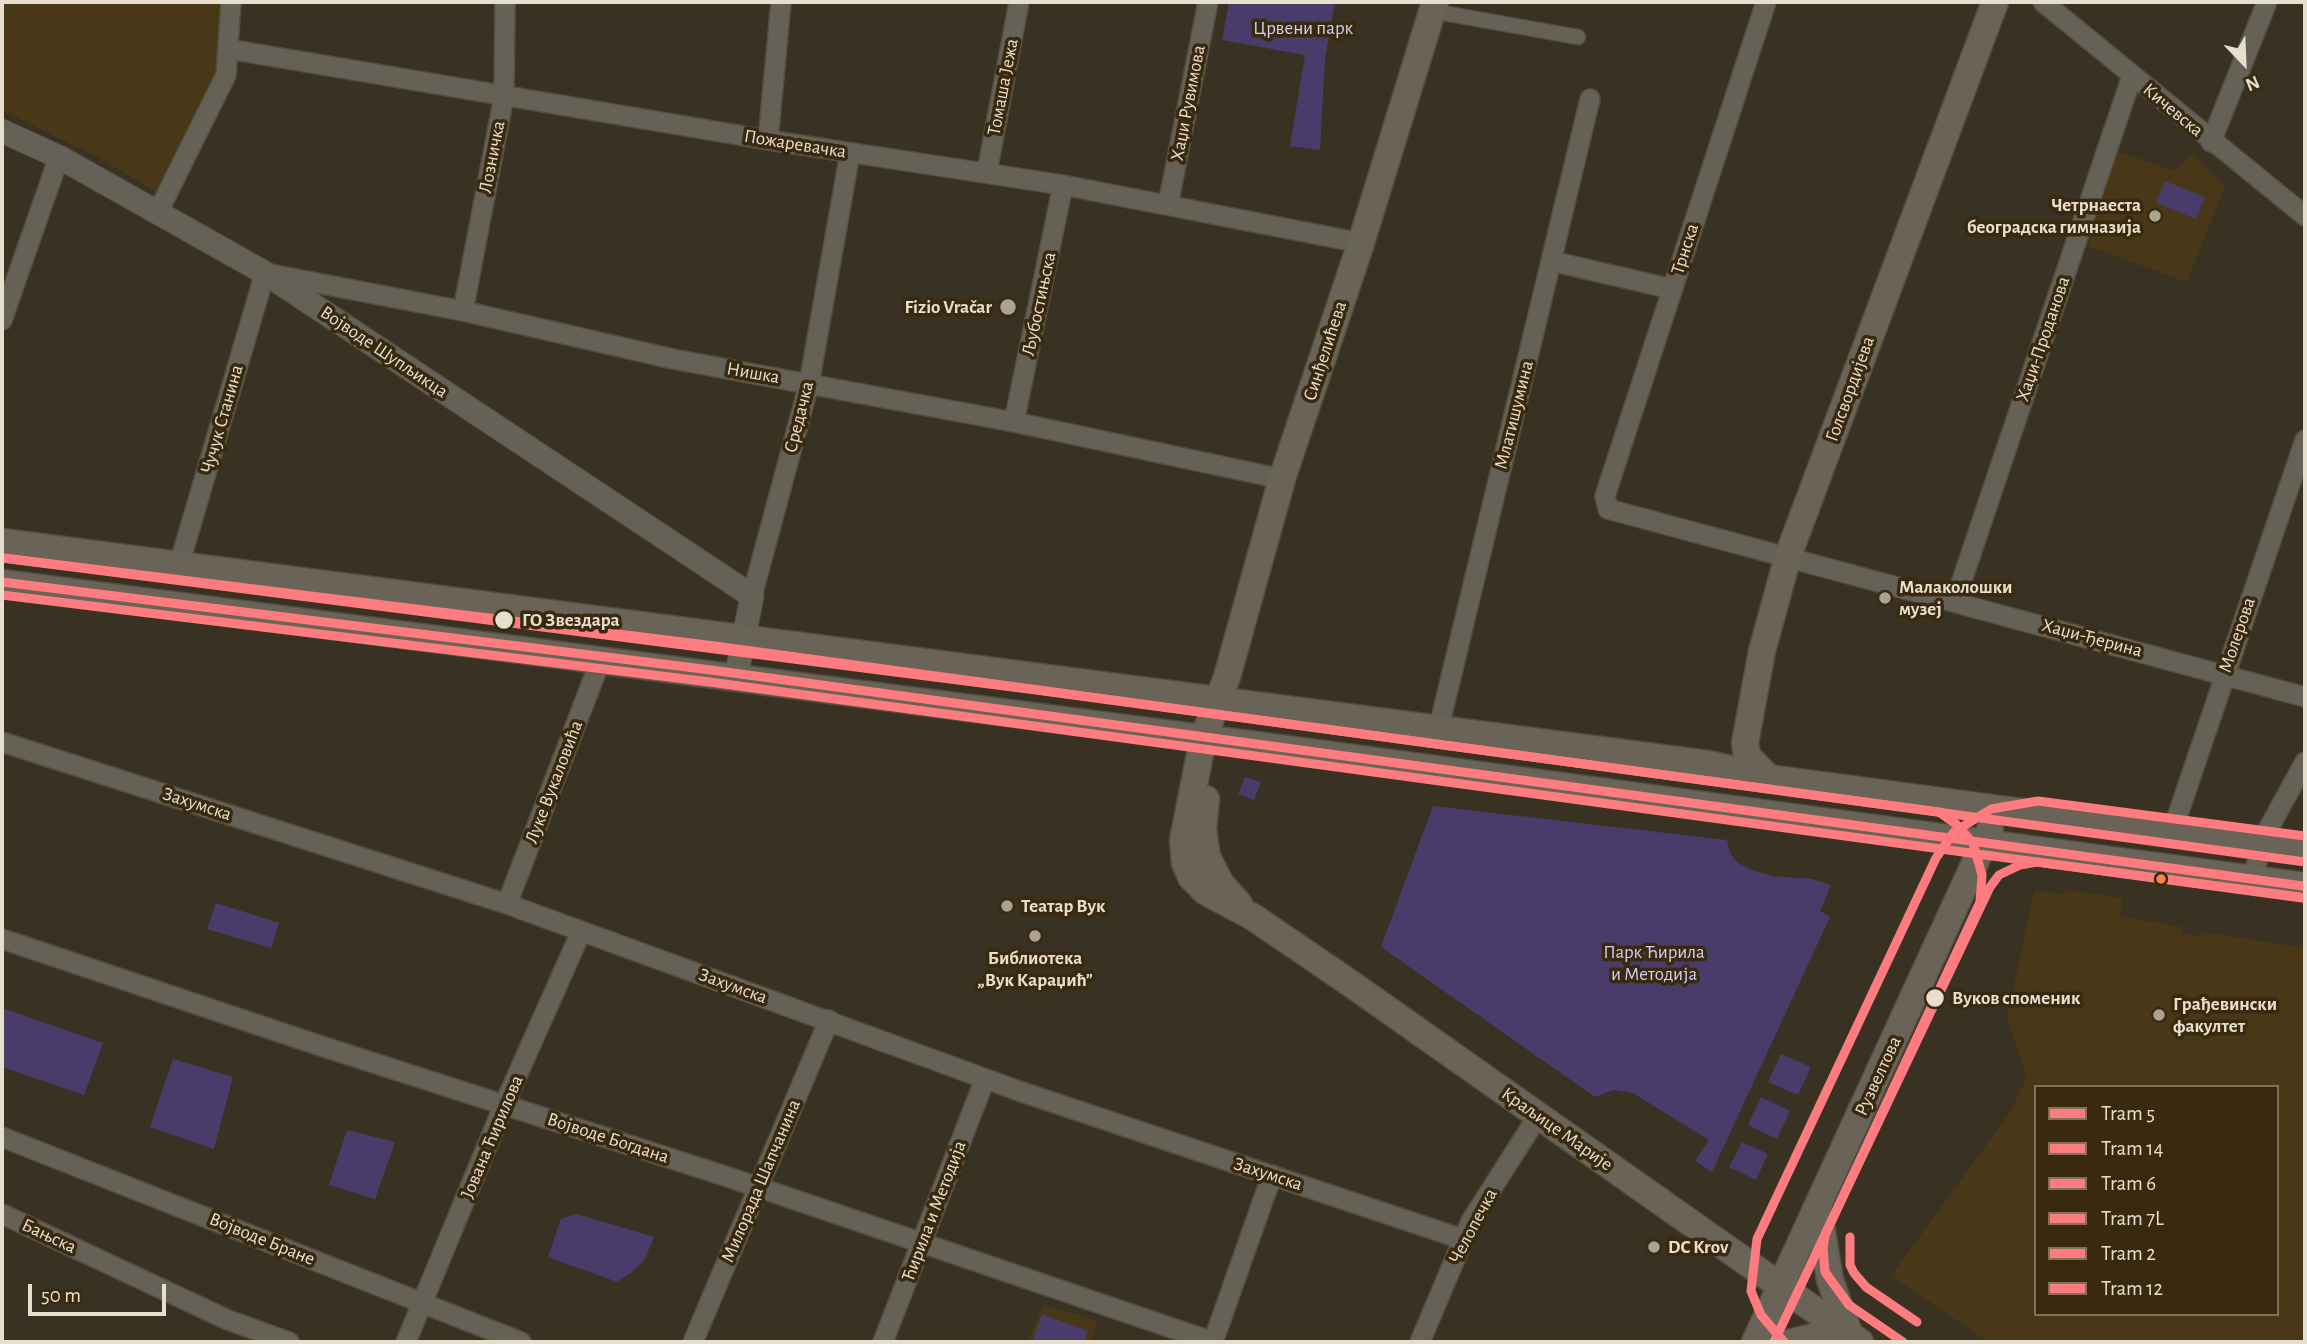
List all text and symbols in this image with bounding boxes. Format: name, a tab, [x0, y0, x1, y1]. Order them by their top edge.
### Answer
park label: Црвени парк	[1253, 17, 1353, 39]
north arrow	[2209, 28, 2279, 98]
street label: Томаша Јежа	[982, 37, 1024, 137]
street label: Хаџи Рувимова	[1166, 43, 1210, 163]
text: N	[2243, 71, 2262, 94]
street label: Кичевска	[2138, 78, 2208, 142]
street label: Лозничка	[474, 119, 510, 195]
street label: Пожаревачка	[742, 125, 848, 163]
place label: Четрнаеста београдска гимназија	[1967, 194, 2141, 238]
marker: Четрнаеста београдска гимназија	[2147, 208, 2163, 224]
street label: Трнска	[1666, 221, 1704, 277]
street label: Љубостињска	[1017, 250, 1061, 358]
street label: Хаџи-Проданова	[2011, 274, 2075, 404]
place label: Fizio Vračar	[904, 296, 992, 318]
marker: Fizio Vračar	[998, 297, 1018, 317]
street label: Синђелићева	[1298, 298, 1352, 404]
street label: Војводе Шупљикца	[316, 301, 452, 403]
street label: Голсвордијева	[1820, 333, 1880, 445]
street label: Нишка	[725, 357, 781, 389]
street label: Млатишумина	[1489, 358, 1539, 472]
street label: Чучук Станина	[196, 362, 248, 476]
street label: Средачка	[779, 379, 819, 455]
place label: Малаколошки музеј	[1899, 576, 2013, 620]
marker: Малаколошки музеј	[1877, 590, 1893, 606]
street label: Молерова	[2214, 594, 2260, 676]
marker: ГО Звездара	[493, 609, 515, 631]
place label: ГО Звездара	[522, 609, 620, 631]
street label: Хаџи-Ђерина	[2039, 614, 2145, 662]
street label: Луке Вукаловића	[520, 717, 588, 847]
street label: Захумска	[160, 782, 234, 826]
unlabelled marker	[2154, 872, 2168, 886]
place label: Театар Вук	[1021, 895, 1105, 917]
marker: Театар Вук	[999, 898, 1015, 914]
marker: Библиотека „Вук Караџић”	[1027, 928, 1043, 944]
park label: Парк Ћирила и Методија	[1603, 941, 1705, 985]
place label: Библиотека „Вук Караџић”	[977, 947, 1093, 991]
street label: Захумска	[696, 963, 770, 1009]
marker: Вуков споменик	[1924, 987, 1946, 1009]
place label: Вуков споменик	[1952, 987, 2080, 1009]
place label: Грађевински факултет	[2173, 993, 2277, 1037]
marker: Грађевински факултет	[2151, 1007, 2167, 1023]
street label: Рузвелтова	[1850, 1033, 1906, 1119]
street label: Јована Ћирилова	[456, 1072, 528, 1202]
street label: Краљице Марије	[1497, 1082, 1617, 1176]
legend	[2034, 1085, 2279, 1316]
street label: Милорада Шапчанина	[716, 1096, 806, 1266]
text: Tram 5	[2101, 1103, 2155, 1124]
street label: Војводе Богдана	[544, 1108, 672, 1168]
street label: Ћирила и Методија	[897, 1137, 971, 1285]
text: Tram 14	[2101, 1138, 2164, 1159]
street label: Захумска	[1231, 1152, 1305, 1196]
text: Tram 6	[2101, 1173, 2156, 1194]
street label: Челопечка	[1444, 1185, 1502, 1267]
street label: Војводе Бране	[206, 1207, 318, 1271]
text: Tram 7L	[2101, 1208, 2164, 1229]
street label: Бањска	[18, 1214, 80, 1258]
place label: DC Krov	[1668, 1236, 1728, 1258]
marker: DC Krov	[1646, 1239, 1662, 1255]
text: Tram 2	[2101, 1243, 2156, 1264]
scale bar	[32, 1270, 170, 1314]
text: Tram 12	[2101, 1278, 2163, 1299]
text: 50 m	[41, 1285, 81, 1306]

